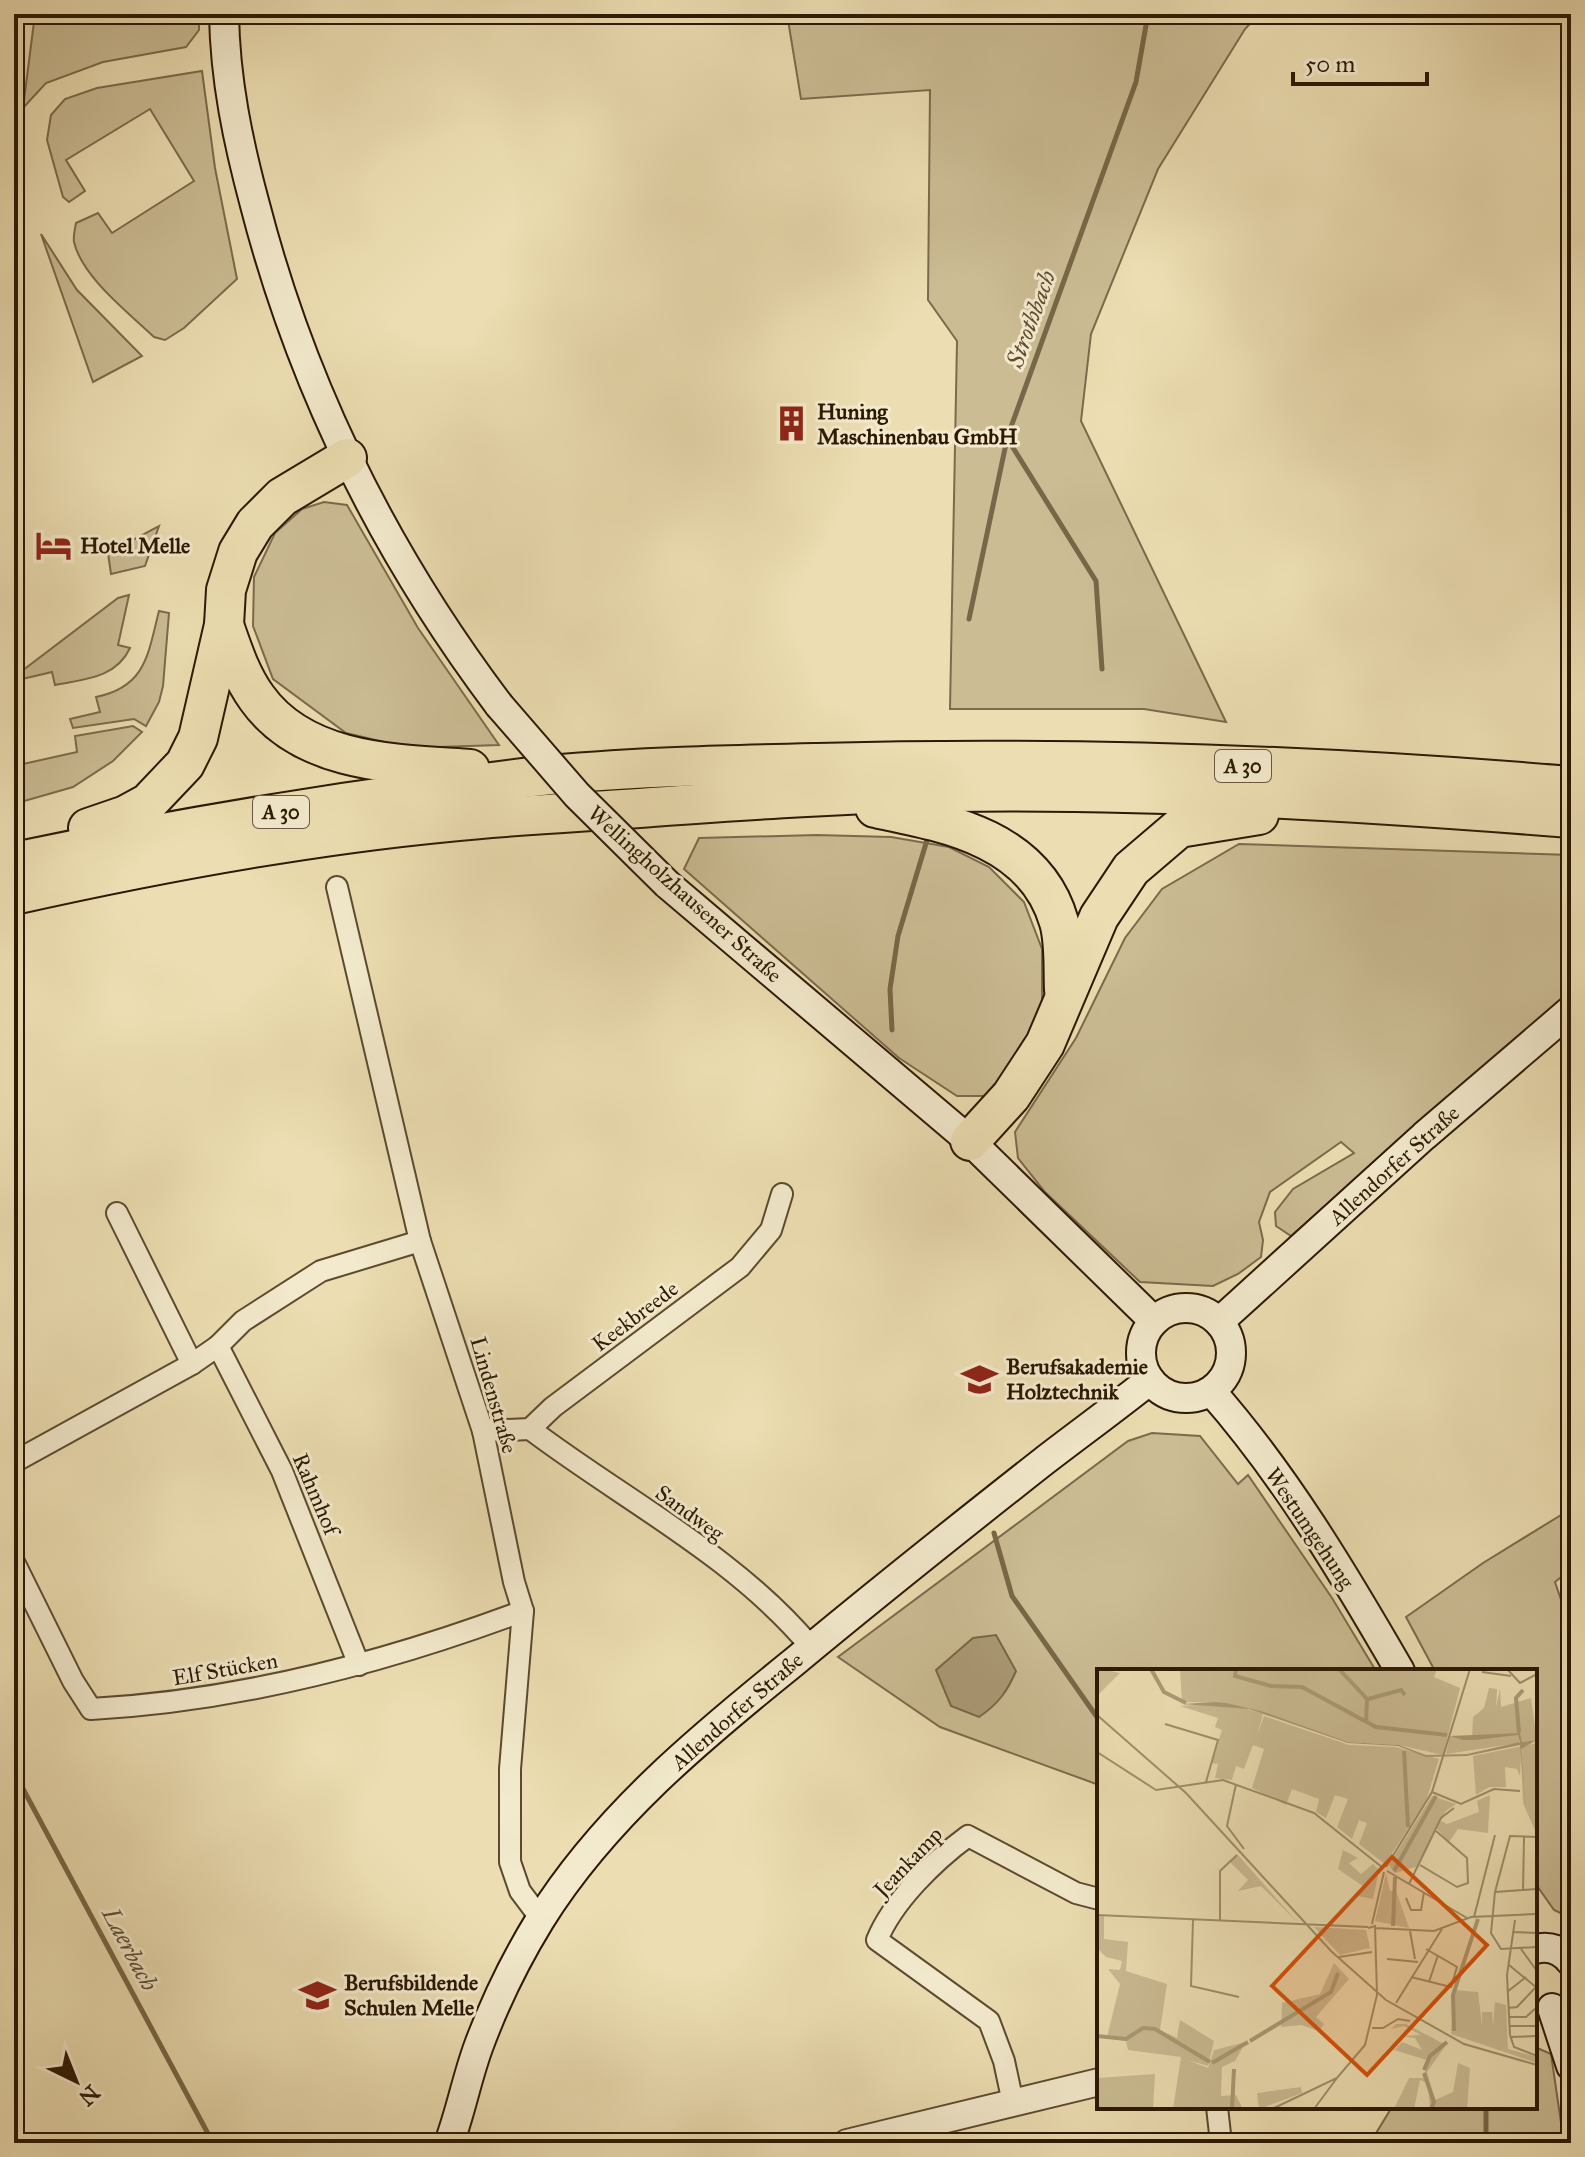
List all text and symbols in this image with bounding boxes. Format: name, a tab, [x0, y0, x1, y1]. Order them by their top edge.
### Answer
scale bar	[1293, 36, 1427, 86]
text: 50 m	[1305, 49, 1355, 79]
water label: Strothbach	[999, 266, 1062, 372]
place label: Huning Maschinenbau GmbH	[817, 398, 1018, 450]
building icon: Huning Maschinenbau GmbH	[772, 405, 810, 443]
hotel icon: Hotel Melle	[35, 526, 73, 564]
place label: Hotel Melle	[80, 532, 190, 559]
road number: A 30	[1215, 750, 1271, 782]
road number: A 30	[253, 796, 309, 828]
street label: Wellingholzhausener Straße	[582, 800, 788, 988]
street label: Allendorfer Straße	[1323, 1099, 1465, 1231]
street label: Keekbreede	[587, 1275, 683, 1357]
street label: Lindenstraße	[464, 1333, 524, 1457]
place label: Berufsakademie Holztechnik	[1006, 1353, 1148, 1405]
school or university icon: Berufsakademie Holztechnik	[961, 1360, 999, 1398]
street label: Rahmhof	[287, 1449, 347, 1542]
street label: Westumgehung	[1260, 1462, 1361, 1594]
street label: Sandweg	[650, 1479, 730, 1547]
street label: Elf Stücken	[170, 1646, 280, 1692]
street label: Allendorfer Straße	[665, 1646, 809, 1776]
inset map	[1097, 1669, 1537, 2109]
street label: Jeankamp	[866, 1821, 948, 1904]
water label: Laerbach	[95, 1901, 165, 1996]
place label: Berufsbildende Schulen Melle	[344, 1969, 478, 2021]
school or university icon: Berufsbildende Schulen Melle	[299, 1976, 337, 2014]
north arrow	[36, 2041, 116, 2121]
text: N	[73, 2079, 105, 2112]

